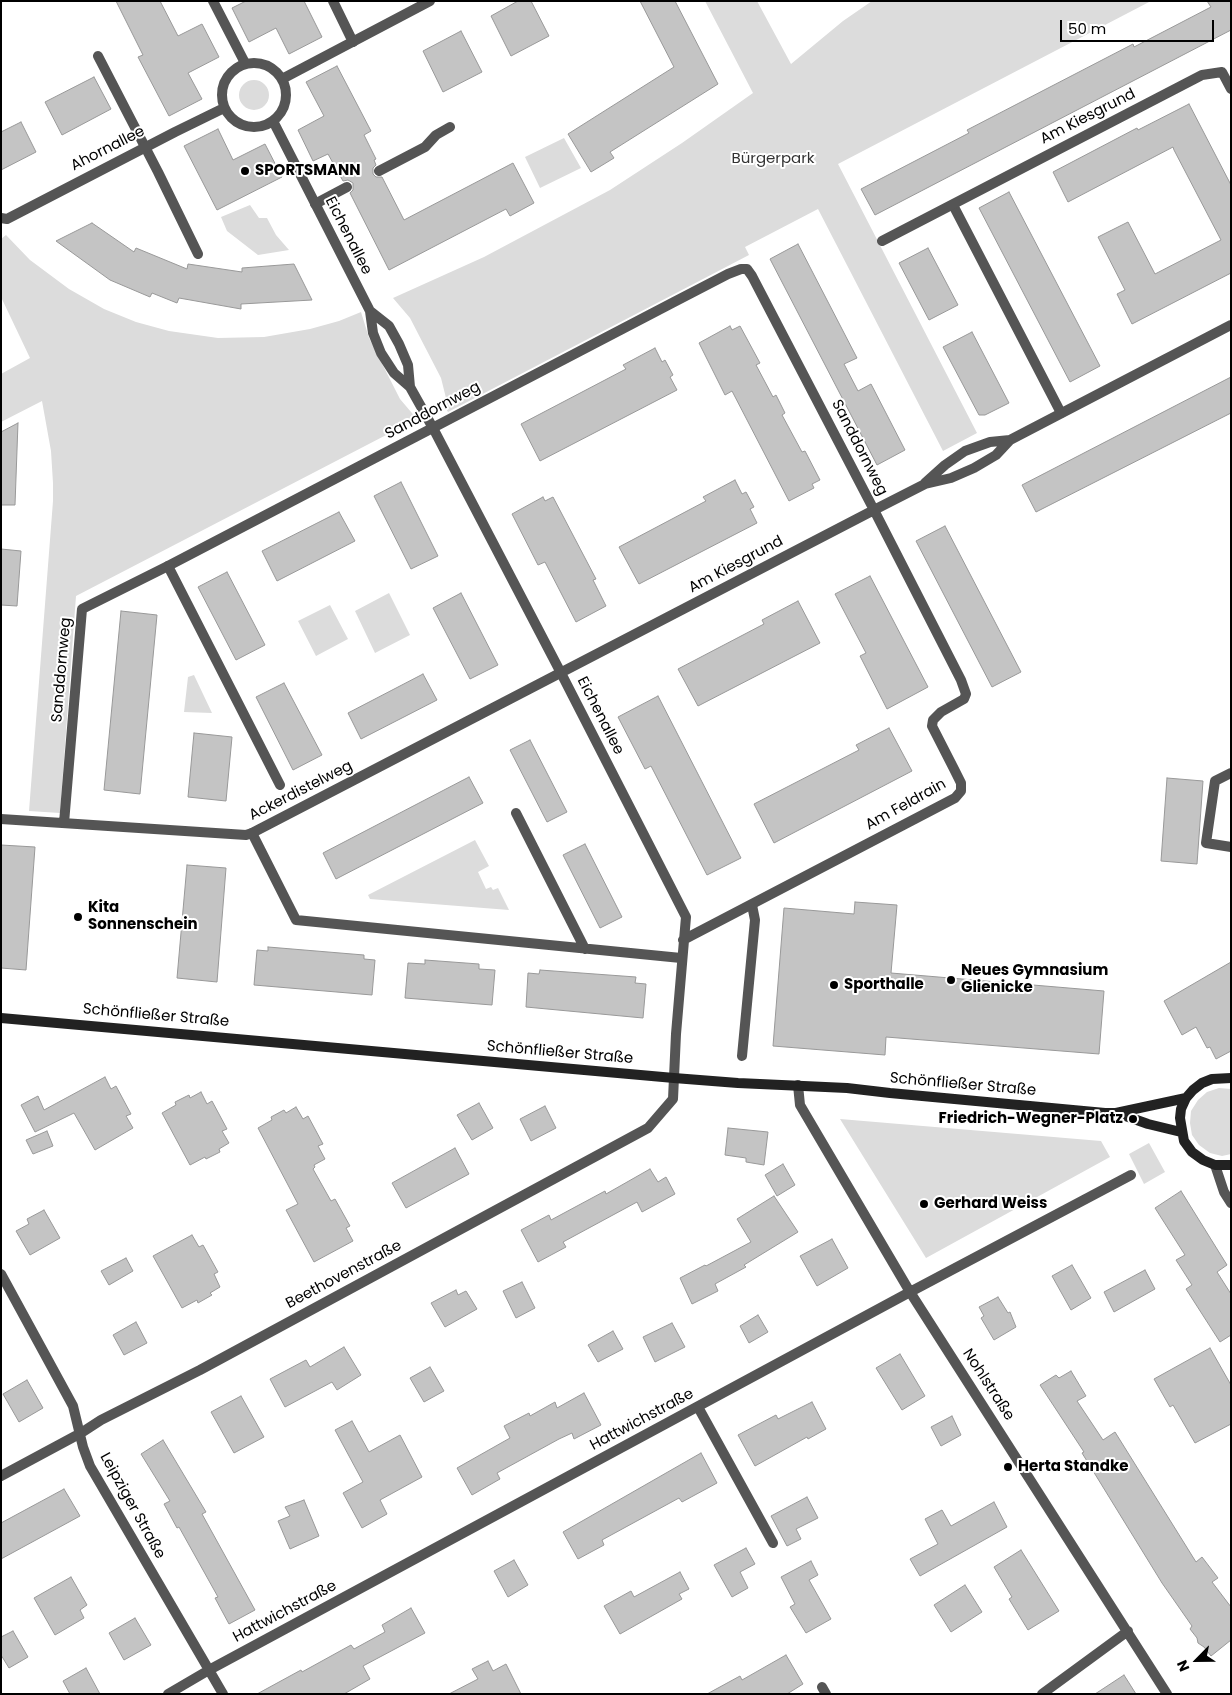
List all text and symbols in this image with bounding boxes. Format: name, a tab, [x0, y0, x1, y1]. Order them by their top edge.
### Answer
scale bar	[1062, 10, 1216, 42]
text: 50 m	[1068, 18, 1106, 39]
street label: Am Kiesgrund	[1037, 85, 1139, 149]
street label: Ahornallee	[68, 123, 148, 175]
park label: Bürgerpark	[731, 150, 815, 168]
place label: SPORTSMANN	[255, 162, 361, 180]
marker: SPORTSMANN	[239, 165, 251, 177]
street label: Eichenallee	[321, 194, 375, 278]
street label: Sanddornweg	[382, 378, 484, 444]
street label: Sanddornweg	[827, 397, 891, 499]
street label: Am Kiesgrund	[686, 533, 786, 597]
street label: Sanddornweg	[48, 617, 76, 723]
street label: Eichenallee	[573, 674, 627, 758]
street label: Ackerdistelweg	[246, 757, 356, 825]
street label: Am Feldrain	[863, 775, 949, 835]
place label: Kita Sonnenschein	[88, 899, 198, 934]
marker: Kita Sonnenschein	[72, 911, 84, 923]
place label: Neues Gymnasium Glienicke	[961, 962, 1108, 997]
marker: Neues Gymnasium Glienicke	[945, 974, 957, 986]
place label: Sporthalle	[844, 976, 924, 994]
marker: Sporthalle	[828, 979, 840, 991]
street label: Schönfließer Straße	[82, 1001, 230, 1031]
street label: Schönfließer Straße	[486, 1038, 634, 1068]
street label: Schönfließer Straße	[889, 1070, 1037, 1100]
place label: Friedrich-Wegner-Platz	[939, 1110, 1123, 1128]
marker: Friedrich-Wegner-Platz	[1127, 1113, 1139, 1125]
place label: Gerhard Weiss	[934, 1195, 1047, 1213]
marker: Gerhard Weiss	[918, 1198, 930, 1210]
street label: Beethovenstraße	[283, 1237, 405, 1313]
street label: Nohlstraße	[958, 1346, 1018, 1424]
street label: Hattwichstraße	[587, 1385, 697, 1455]
street label: Leipziger Straße	[95, 1450, 169, 1562]
place label: Herta Standke	[1018, 1458, 1128, 1476]
marker: Herta Standke	[1002, 1461, 1014, 1473]
street label: Hattwichstraße	[230, 1577, 340, 1647]
north arrow	[1172, 1635, 1222, 1685]
text: N	[1172, 1657, 1194, 1675]

